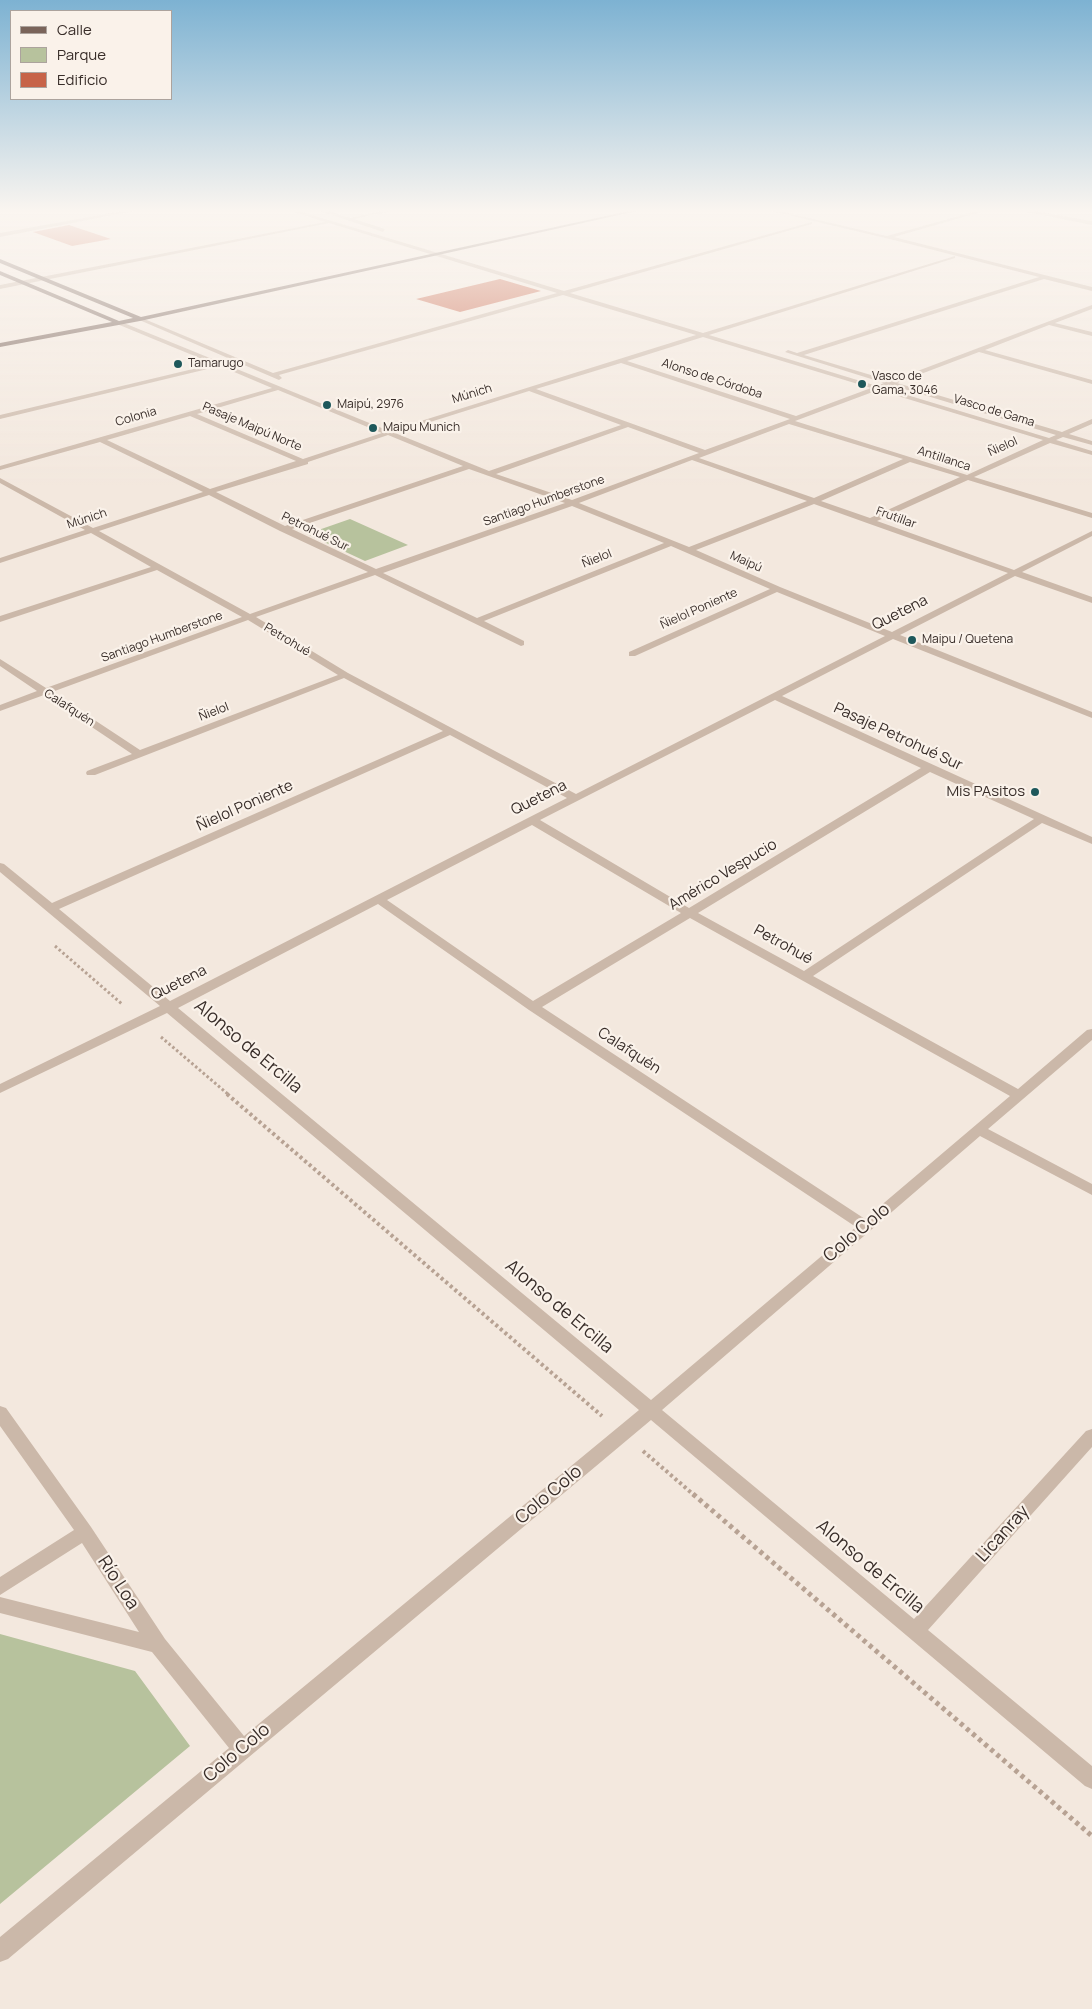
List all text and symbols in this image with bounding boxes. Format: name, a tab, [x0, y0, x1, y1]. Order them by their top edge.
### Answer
legend	[10, 10, 172, 100]
text: Calle	[57, 19, 92, 40]
text: Parque	[57, 44, 106, 65]
text: Edificio	[57, 69, 107, 90]
street label: Alonso de Córdoba	[660, 356, 764, 402]
place label: Tamarugo	[188, 357, 243, 371]
marker: Tamarugo	[172, 358, 184, 370]
place label: Vasco de Gama, 3046	[872, 370, 938, 398]
marker: Vasco de Gama, 3046	[856, 378, 868, 390]
street label: Múnich	[450, 381, 494, 407]
street label: Vasco de Gama	[952, 392, 1036, 430]
place label: Maipú, 2976	[337, 398, 404, 412]
marker: Maipú, 2976	[321, 399, 333, 411]
street label: Pasaje Maipú Norte	[200, 400, 304, 454]
street label: Colonia	[114, 404, 158, 430]
place label: Maipu Munich	[383, 421, 460, 435]
marker: Maipu Munich	[367, 422, 379, 434]
street label: Ñielol	[986, 434, 1020, 460]
street label: Antillanca	[916, 444, 972, 474]
street label: Santiago Humberstone	[481, 472, 607, 530]
street label: Frutillar	[874, 504, 918, 532]
street label: Múnich	[65, 506, 109, 532]
street label: Petrohué Sur	[279, 510, 351, 554]
street label: Ñielol	[580, 547, 614, 571]
street label: Maipú	[728, 549, 764, 575]
street label: Ñielol Poniente	[658, 586, 740, 632]
street label: Quetena	[869, 591, 931, 635]
street label: Santiago Humberstone	[99, 608, 225, 666]
street label: Petrohué	[261, 621, 313, 659]
place label: Maipu / Quetena	[922, 633, 1013, 647]
marker: Maipu / Quetena	[906, 634, 918, 646]
street label: Calafquén	[41, 686, 97, 730]
street label: Pasaje Petrohué Sur	[831, 699, 965, 775]
street label: Ñielol	[197, 700, 231, 724]
street label: Quetena	[508, 776, 570, 820]
street label: Ñielol Poniente	[194, 777, 296, 835]
place label: Mis PAsitos	[946, 783, 1025, 801]
marker: Mis PAsitos	[1029, 786, 1041, 798]
street label: Américo Vespucio	[666, 836, 780, 914]
street label: Petrohué	[750, 921, 816, 969]
street label: Quetena	[148, 961, 210, 1005]
street label: Alonso de Ercilla	[190, 996, 306, 1098]
street label: Calafquén	[594, 1024, 664, 1078]
street label: Colo Colo	[819, 1199, 895, 1267]
street label: Alonso de Ercilla	[501, 1256, 617, 1358]
street label: Colo Colo	[511, 1461, 587, 1529]
street label: Licanray	[972, 1501, 1034, 1567]
street label: Alonso de Ercilla	[812, 1516, 928, 1618]
street label: Río Loa	[93, 1552, 143, 1614]
street label: Colo Colo	[199, 1719, 275, 1787]

